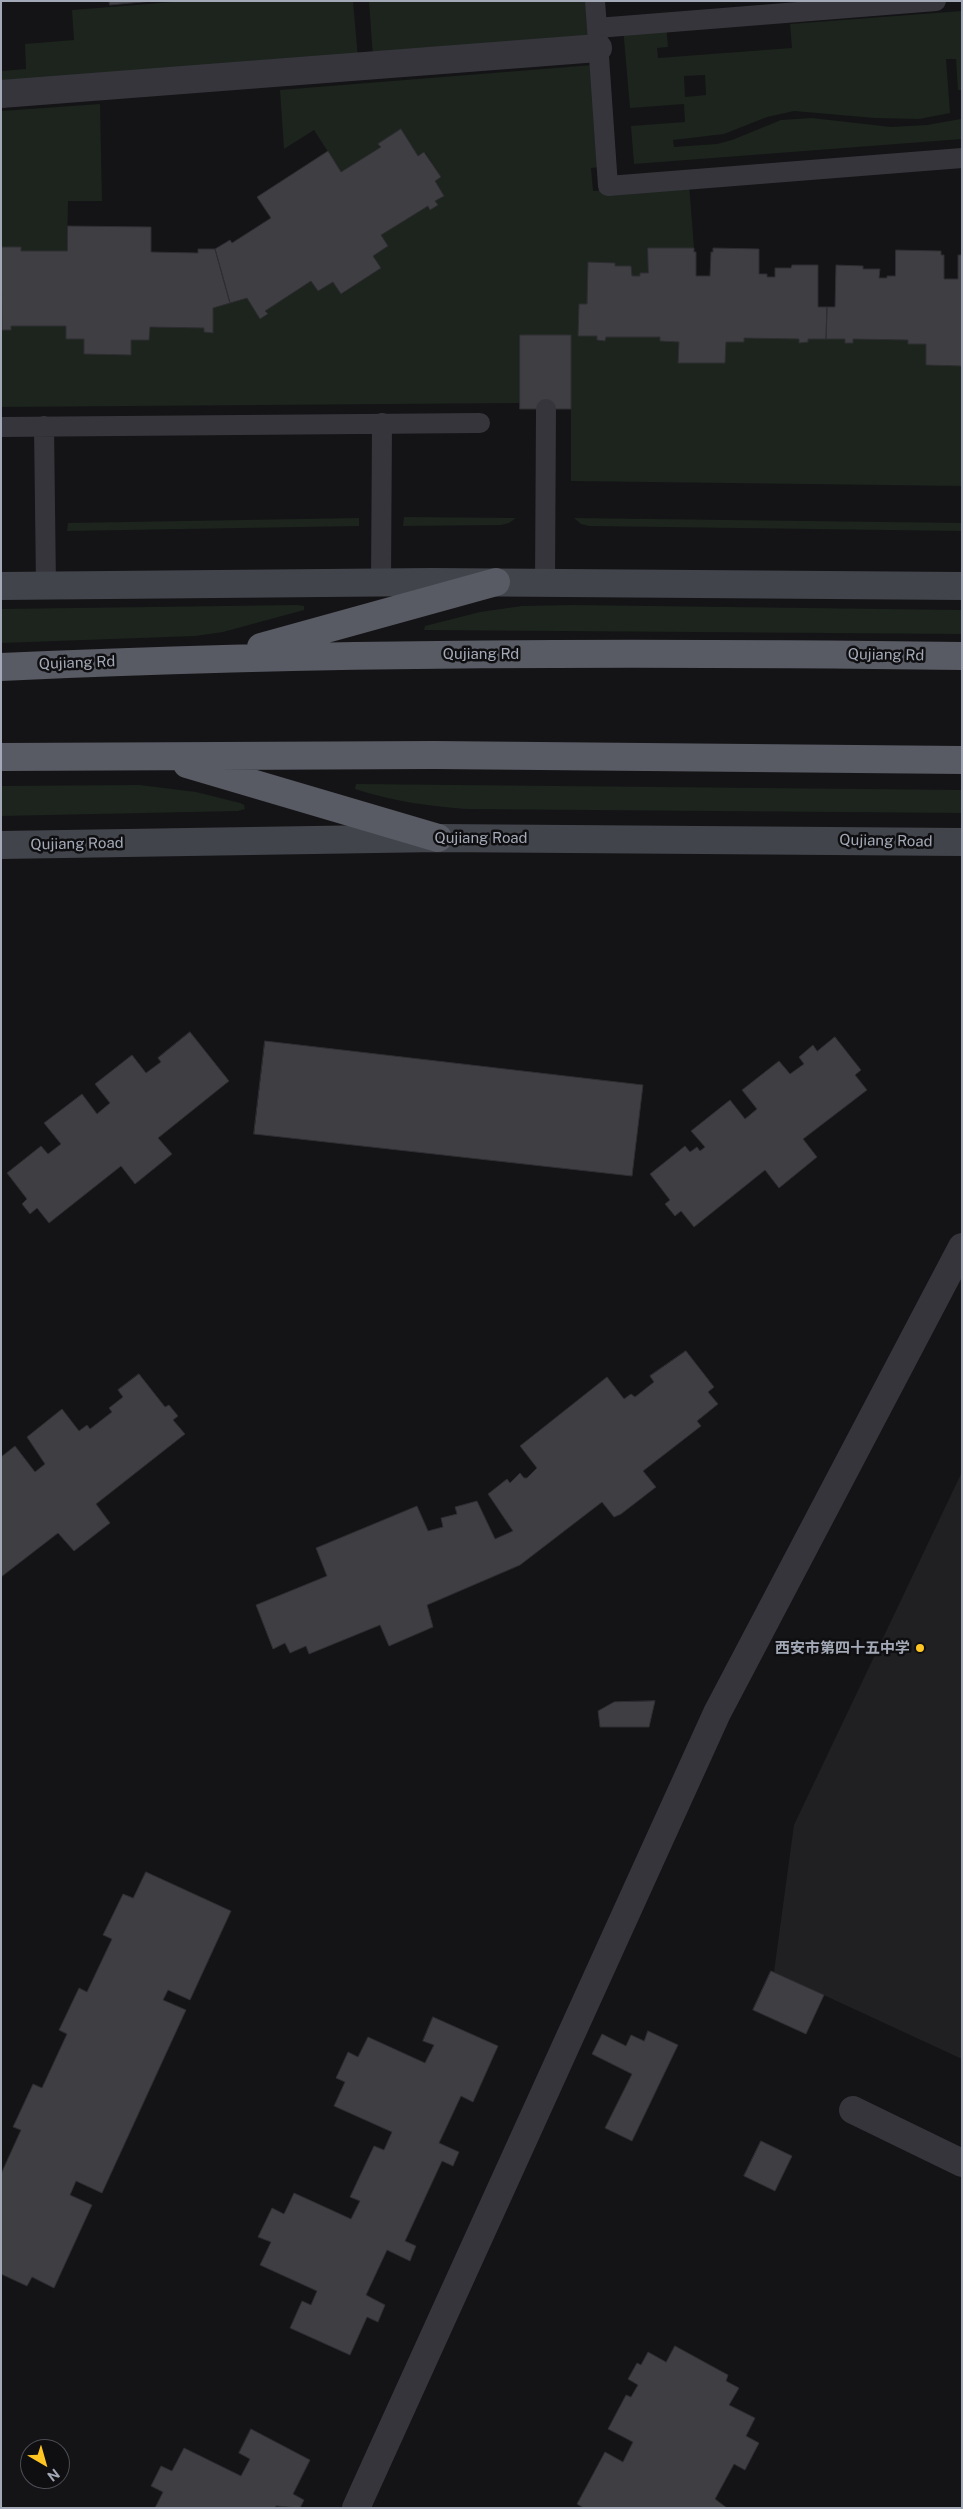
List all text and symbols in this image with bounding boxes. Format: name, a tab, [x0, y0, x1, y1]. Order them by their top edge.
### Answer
street label: Qujiang Rd	[443, 645, 519, 663]
street label: Qujiang Rd	[848, 645, 924, 665]
street label: Qujiang Rd	[38, 653, 116, 673]
street label: Qujiang Road	[434, 829, 528, 847]
street label: Qujiang Road	[839, 831, 933, 851]
street label: Qujiang Road	[30, 834, 124, 854]
place label: 西安市第四十五中学	[775, 1639, 910, 1657]
marker: 西安市第四十五中学	[914, 1642, 926, 1654]
north arrow	[20, 2439, 70, 2489]
text: N	[44, 2465, 63, 2485]

